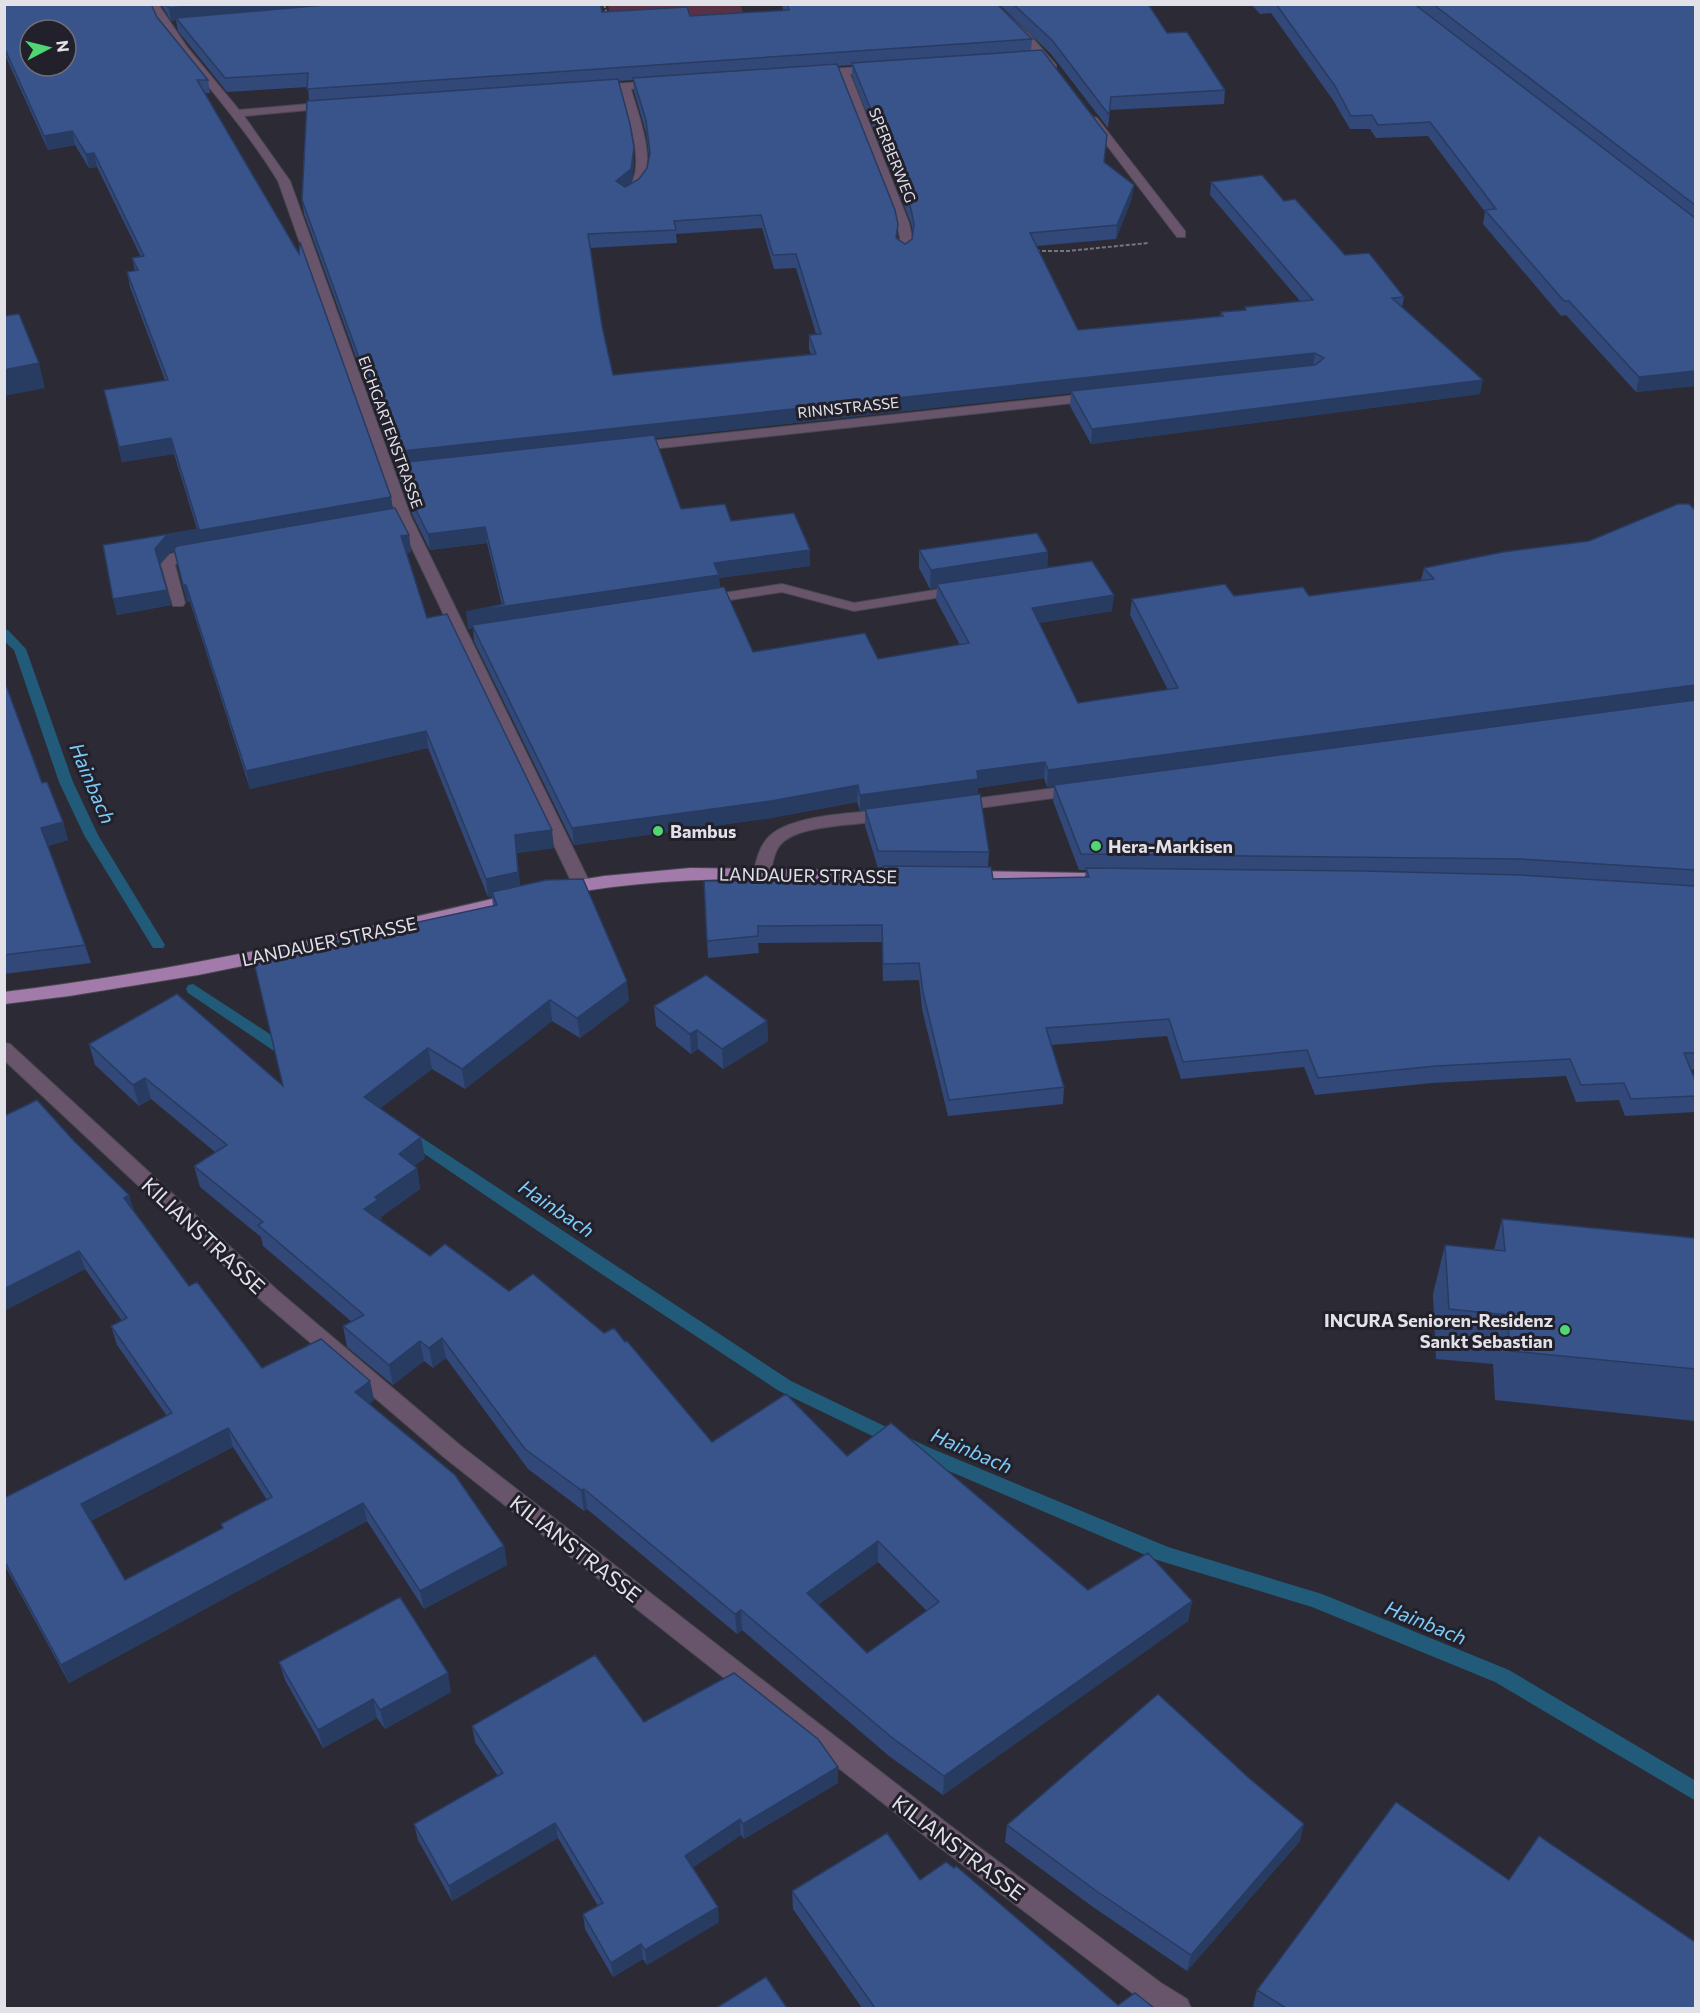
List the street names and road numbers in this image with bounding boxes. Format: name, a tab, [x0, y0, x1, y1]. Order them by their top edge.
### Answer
street label: SPERBERWEG	[866, 105, 920, 205]
street label: EICHGARTENSTRASSE	[355, 353, 427, 511]
street label: RINNSTRASSE	[796, 393, 900, 421]
street label: LANDAUER STRASSE	[719, 862, 897, 888]
street label: LANDAUER STRASSE	[239, 912, 419, 970]
street label: KILIANSTRASSE	[137, 1172, 271, 1298]
street label: KILIANSTRASSE	[506, 1489, 646, 1607]
street label: KILIANSTRASSE	[888, 1789, 1030, 1905]

